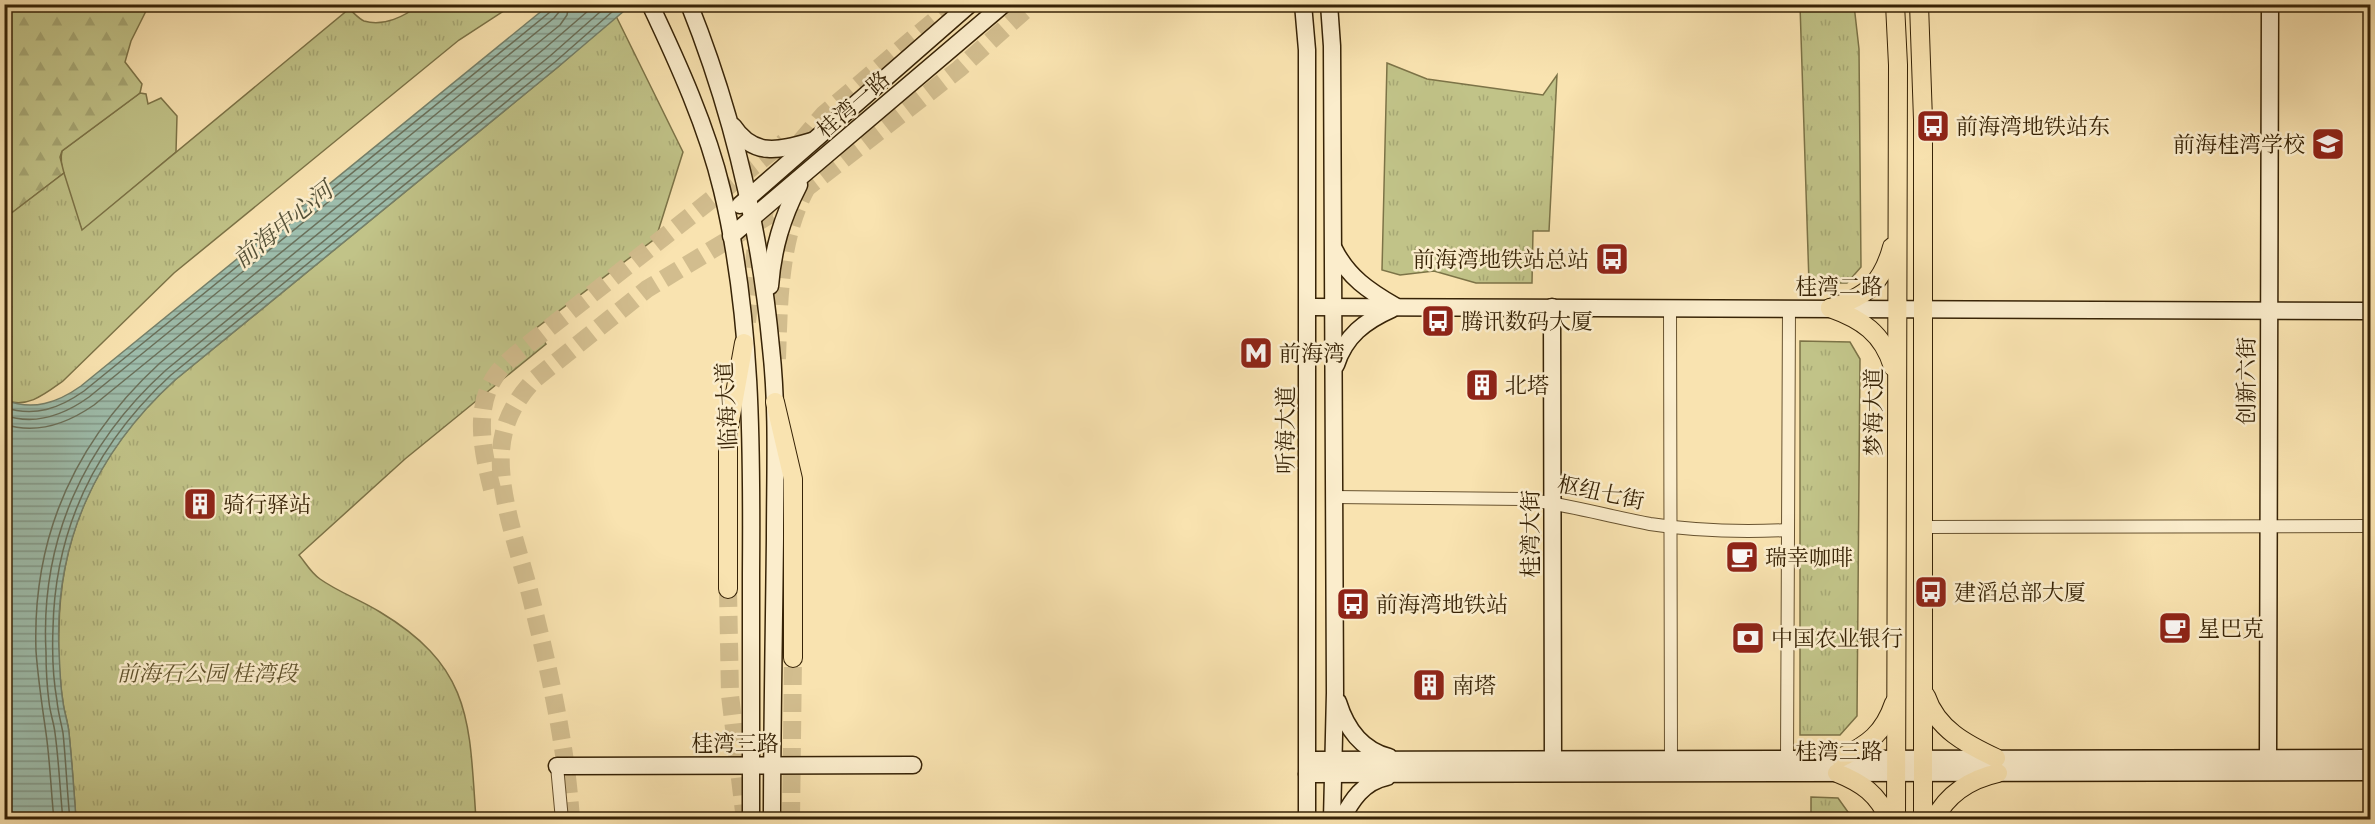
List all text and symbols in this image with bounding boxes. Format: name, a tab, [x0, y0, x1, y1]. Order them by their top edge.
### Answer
street label: 桂湾一路	[811, 65, 896, 144]
bus stop icon: 前海湾地铁站东	[1915, 108, 1951, 144]
place label: 前海湾地铁站东	[1956, 113, 2110, 141]
school or university icon: 前海桂湾学校	[2310, 126, 2346, 162]
place label: 前海桂湾学校	[2173, 131, 2305, 159]
water label: 前海中心河	[227, 173, 343, 275]
bus stop icon: 前海湾地铁站总站	[1594, 241, 1630, 277]
place label: 前海湾地铁站总站	[1413, 246, 1589, 274]
street label: 桂湾二路	[1795, 273, 1883, 301]
bus stop icon: 腾讯数码大厦	[1420, 303, 1456, 339]
place label: 腾讯数码大厦	[1461, 308, 1593, 336]
metro station icon: 前海湾	[1238, 335, 1274, 371]
street label: 创新六街	[2233, 337, 2261, 425]
place label: 前海湾	[1279, 340, 1345, 368]
street label: 临海大道	[711, 361, 743, 451]
building icon: 北塔	[1464, 367, 1500, 403]
street label: 梦海大道	[1860, 368, 1888, 456]
place label: 北塔	[1505, 372, 1549, 400]
street label: 听海大道	[1272, 386, 1300, 474]
street label: 枢纽七街	[1555, 470, 1647, 516]
building icon: 骑行驿站	[182, 486, 218, 522]
street label: 桂湾大街	[1517, 490, 1545, 578]
place label: 骑行驿站	[223, 491, 311, 519]
cafe icon: 瑞幸咖啡	[1724, 539, 1760, 575]
place label: 瑞幸咖啡	[1765, 544, 1853, 572]
bus stop icon: 建滔总部大厦	[1913, 574, 1949, 610]
place label: 建滔总部大厦	[1954, 579, 2086, 607]
bus stop icon: 前海湾地铁站	[1335, 586, 1371, 622]
place label: 前海湾地铁站	[1376, 591, 1508, 619]
cafe icon: 星巴克	[2157, 610, 2193, 646]
place label: 星巴克	[2198, 615, 2264, 643]
bank icon: 中国农业银行	[1730, 620, 1766, 656]
place label: 中国农业银行	[1771, 625, 1903, 653]
park label: 前海石公园 桂湾段	[117, 660, 299, 688]
building icon: 南塔	[1411, 667, 1447, 703]
place label: 南塔	[1452, 672, 1496, 700]
street label: 桂湾三路	[691, 730, 779, 758]
street label: 桂湾三路	[1795, 738, 1883, 766]

